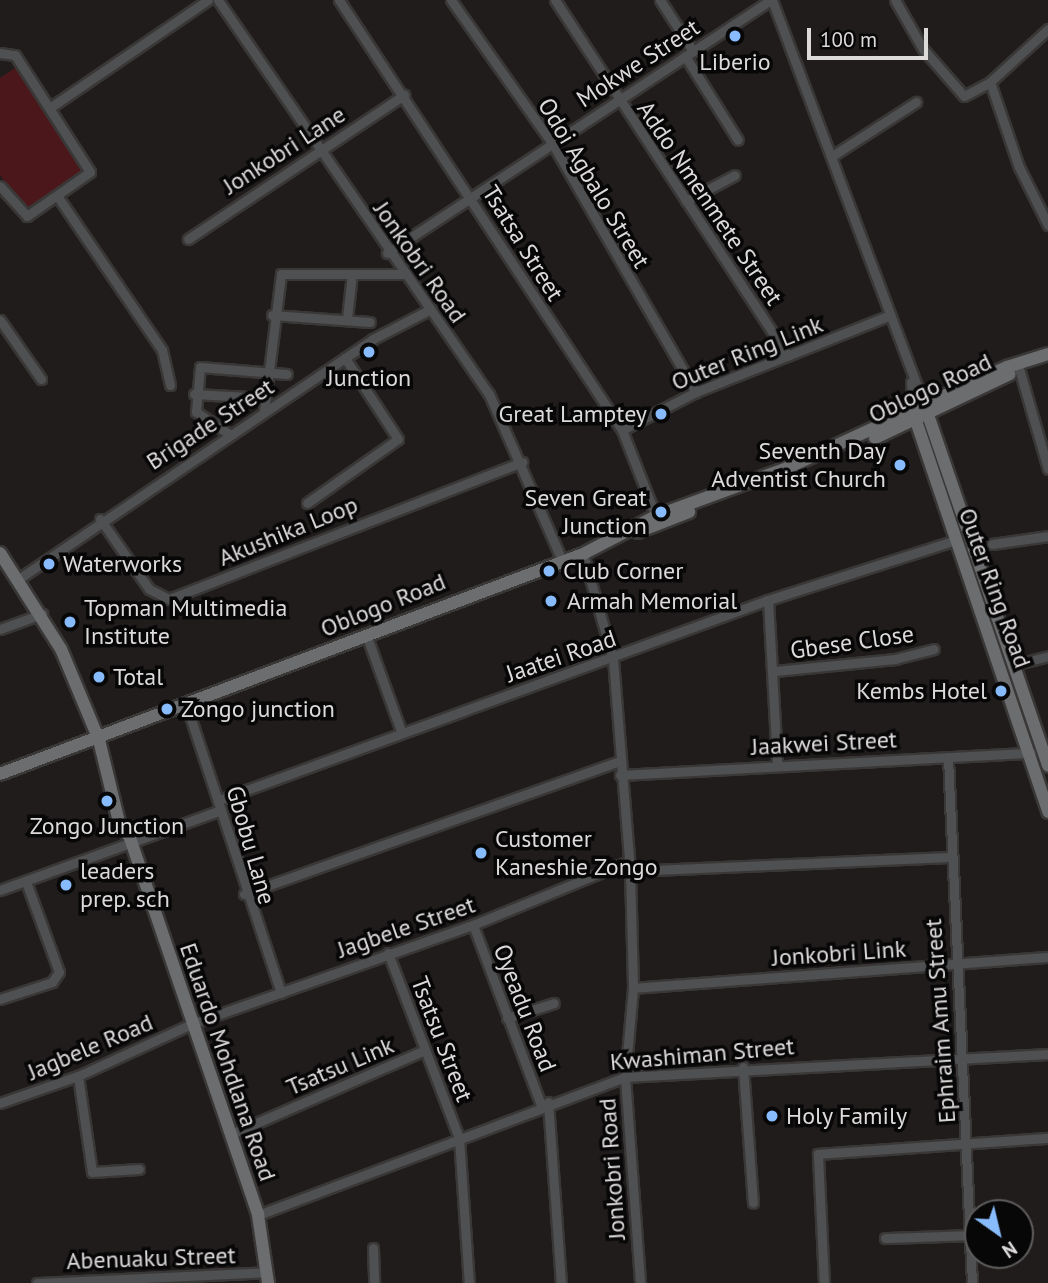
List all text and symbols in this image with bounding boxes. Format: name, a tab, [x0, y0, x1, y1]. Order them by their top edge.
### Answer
street label: Mokwe Street	[571, 13, 705, 113]
scale bar	[810, 14, 931, 58]
text: 100 m	[820, 26, 877, 53]
marker: Liberio	[727, 28, 743, 44]
place label: Liberio	[699, 48, 771, 76]
street label: Odoi Agbalo Street	[532, 92, 656, 274]
street label: Addo Nmenmete Street	[631, 96, 789, 310]
street label: Jonkobri Lane	[217, 100, 351, 200]
street label: Tsatsa Street	[476, 180, 570, 306]
street label: Jonkobri Road	[368, 196, 472, 328]
street label: Outer Ring Link	[667, 310, 827, 396]
marker: Junction	[361, 344, 377, 360]
street label: Oblogo Road	[864, 347, 996, 429]
place label: Junction	[327, 364, 411, 392]
street label: Brigade Street	[141, 372, 279, 476]
place label: Great Lamptey	[498, 400, 647, 428]
marker: Great Lamptey	[653, 406, 669, 422]
place label: Seventh Day Adventist Church	[711, 437, 886, 493]
marker: Seventh Day Adventist Church	[892, 457, 908, 473]
place label: Seven Great Junction	[524, 484, 647, 540]
street label: Akushika Loop	[214, 490, 362, 572]
marker: Seven Great Junction	[653, 504, 669, 520]
street label: Outer Ring Road	[953, 504, 1037, 672]
place label: Waterworks	[63, 550, 182, 578]
marker: Waterworks	[41, 556, 57, 572]
place label: Club Corner	[563, 557, 683, 585]
marker: Club Corner	[541, 563, 557, 579]
street label: Oblogo Road	[316, 567, 450, 643]
place label: Armah Memorial	[567, 587, 737, 615]
marker: Armah Memorial	[541, 591, 561, 611]
place label: Topman Multimedia Institute	[84, 594, 287, 650]
marker: Topman Multimedia Institute	[62, 614, 78, 630]
street label: Gbese Close	[788, 619, 916, 665]
street label: Jaatei Road	[502, 624, 620, 688]
place label: Total	[113, 663, 163, 691]
marker: Total	[91, 669, 107, 685]
place label: Kembs Hotel	[856, 677, 987, 705]
marker: Kembs Hotel	[993, 683, 1009, 699]
place label: Zongo junction	[181, 695, 335, 723]
marker: Zongo junction	[159, 701, 175, 717]
street label: Jaakwei Street	[750, 725, 898, 761]
street label: Gbobu Lane	[220, 782, 282, 908]
marker: Zongo Junction	[99, 793, 115, 809]
place label: Zongo Junction	[30, 812, 184, 840]
place label: Customer Kaneshie Zongo	[495, 825, 658, 881]
marker: Customer Kaneshie Zongo	[473, 845, 489, 861]
place label: leaders prep. sch	[80, 857, 172, 913]
marker: leaders prep. sch	[58, 877, 74, 893]
street label: Jagbele Street	[333, 890, 479, 964]
street label: Ephraim Amu Street	[918, 917, 962, 1125]
street label: Jonkobri Link	[771, 934, 907, 972]
street label: Eduardo Mohdlana Road	[174, 939, 282, 1185]
street label: Oyeadu Road	[488, 940, 562, 1076]
street label: Tsatsu Street	[405, 972, 479, 1106]
street label: Jagbele Road	[23, 1008, 157, 1086]
street label: Tsatsu Link	[282, 1031, 398, 1101]
street label: Kwashiman Street	[609, 1032, 795, 1076]
street label: Jonkobri Road	[593, 1097, 631, 1241]
place label: Holy Family	[786, 1102, 908, 1130]
marker: Holy Family	[764, 1108, 780, 1124]
north arrow	[964, 1199, 1034, 1269]
text: N	[998, 1236, 1022, 1263]
street label: Abenuaku Street	[66, 1241, 236, 1275]

